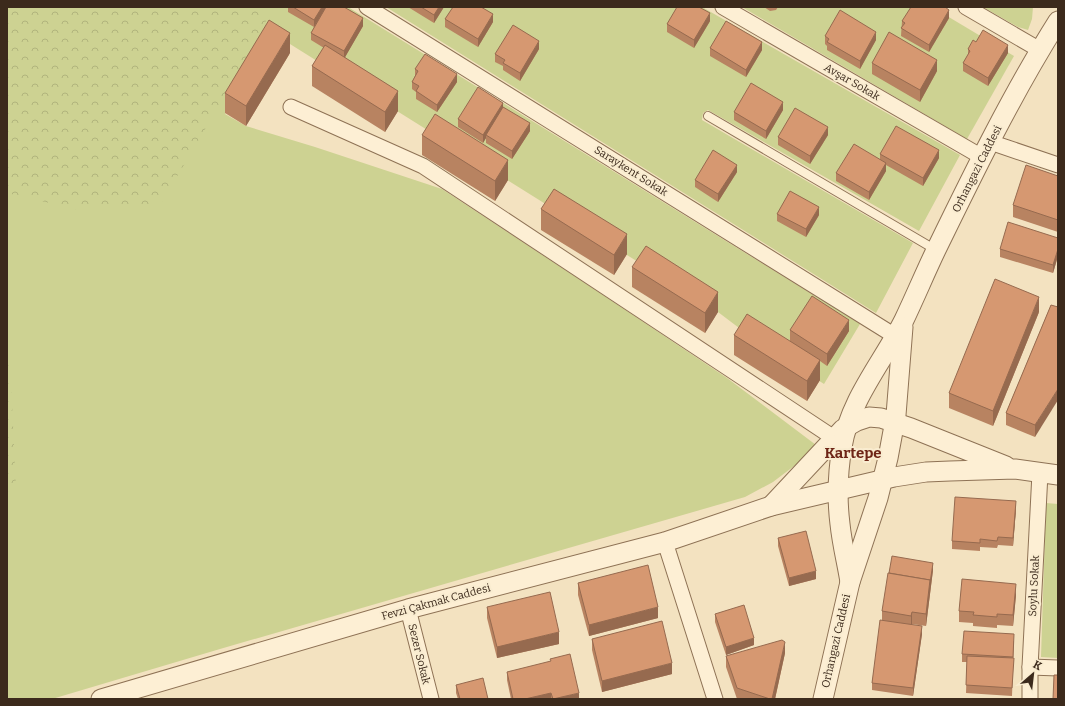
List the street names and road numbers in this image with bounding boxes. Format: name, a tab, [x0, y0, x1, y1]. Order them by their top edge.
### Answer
street label: Avşar Sokak	[822, 61, 883, 104]
street label: Orhangazi Caddesi	[949, 123, 1005, 215]
street label: Saraykent Sokak	[592, 143, 671, 199]
street label: Soylu Sokak	[1026, 554, 1042, 617]
street label: Fevzi Çakmak Caddesi	[380, 581, 493, 623]
street label: Orhangazi Caddesi	[819, 592, 853, 689]
street label: Sezer Sokak	[405, 622, 433, 686]

